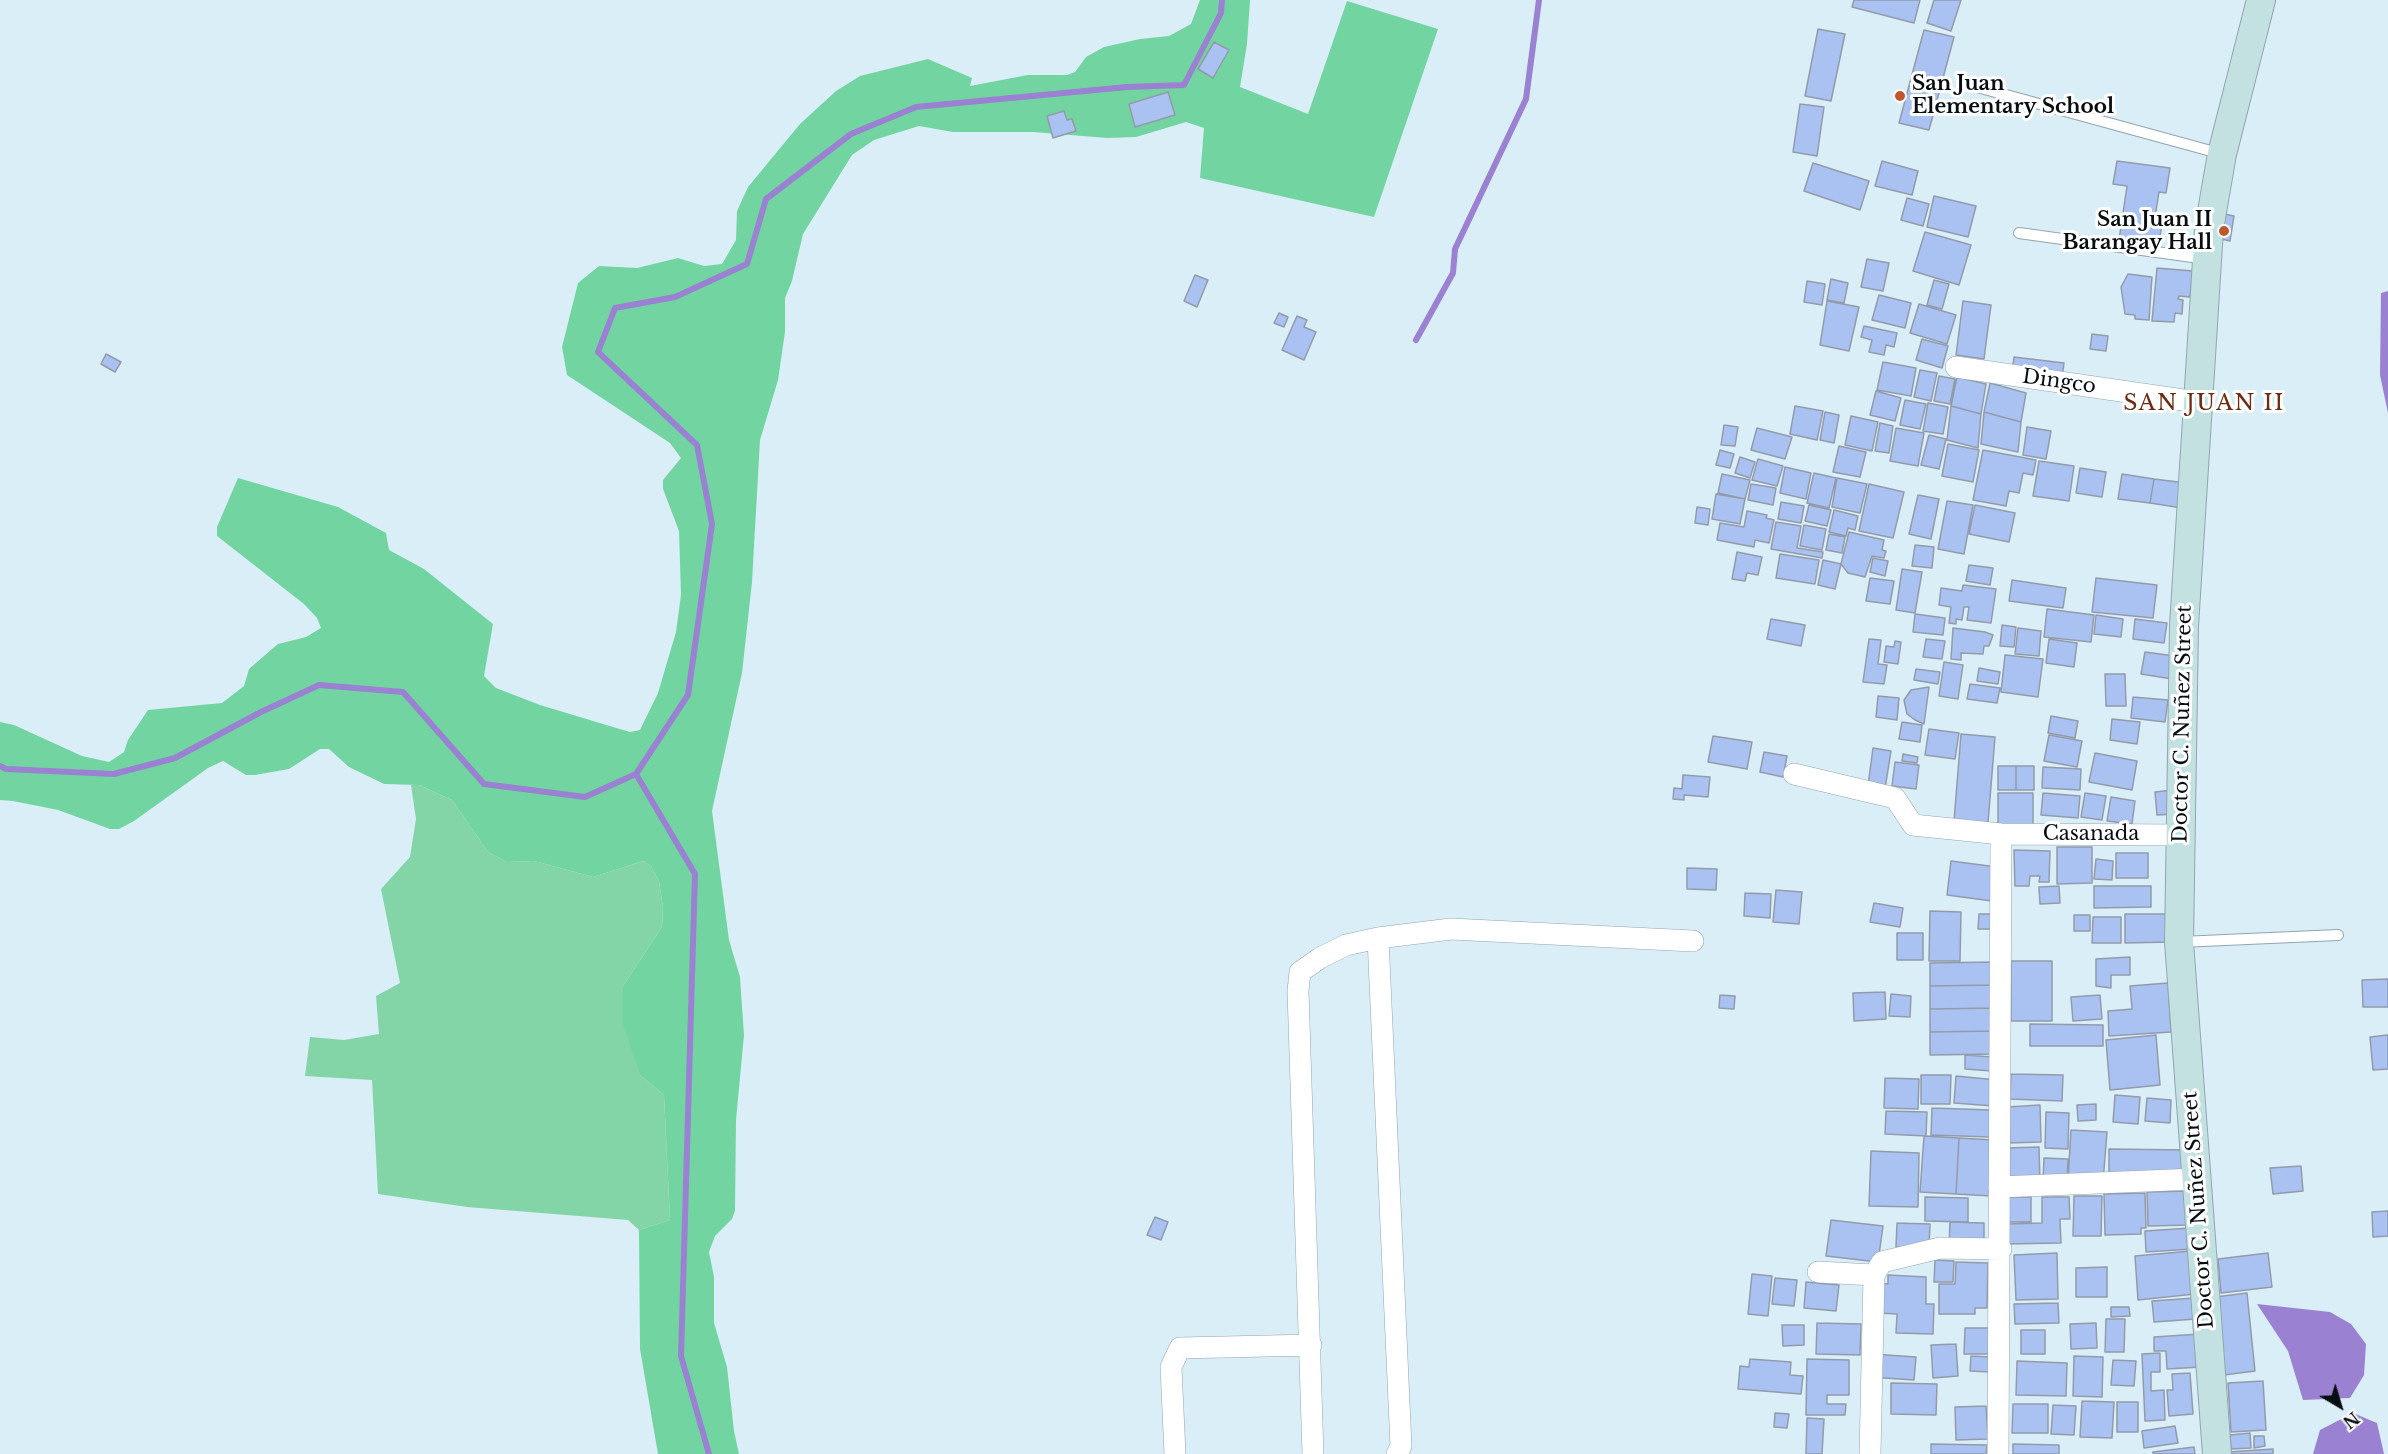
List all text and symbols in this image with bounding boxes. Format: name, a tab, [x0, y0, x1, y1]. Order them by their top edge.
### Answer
place label: San Juan Elementary School	[1912, 72, 2114, 119]
marker: San Juan Elementary School	[1893, 89, 1907, 103]
place label: San Juan II Barangay Hall	[2063, 208, 2212, 255]
marker: San Juan II Barangay Hall	[2217, 224, 2231, 238]
street label: Dingco	[2021, 365, 2097, 399]
district label: SAN JUAN II	[2123, 391, 2285, 417]
street label: Doctor C. Nuñez Street	[2169, 605, 2197, 843]
street label: Casanada	[2043, 822, 2139, 846]
street label: Doctor C. Nuñez Street	[2179, 1091, 2219, 1329]
north arrow	[2310, 1376, 2370, 1436]
text: N	[2339, 1408, 2363, 1433]

